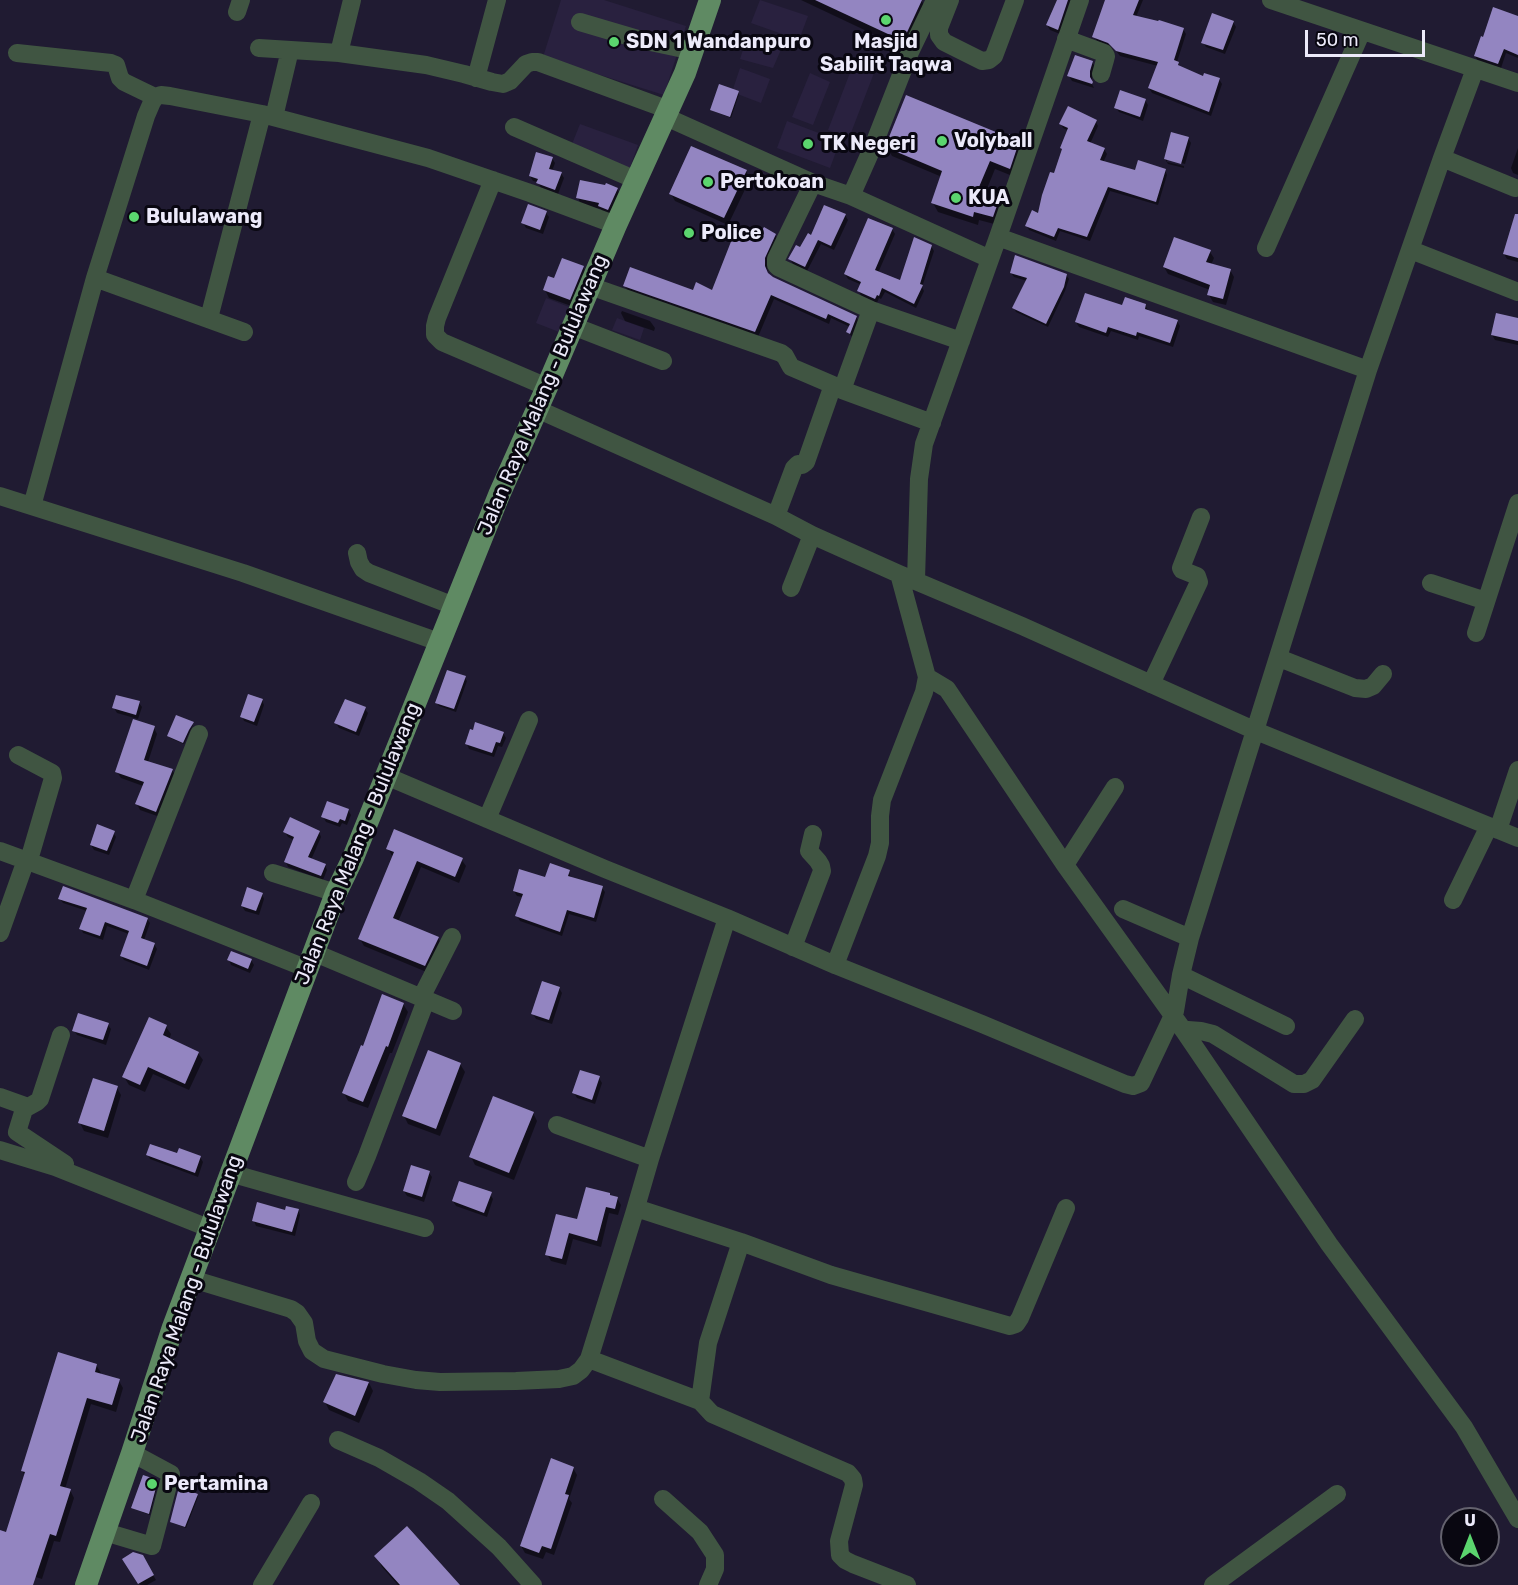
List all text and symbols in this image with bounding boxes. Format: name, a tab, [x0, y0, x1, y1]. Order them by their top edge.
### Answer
marker: Masjid Sabilit Taqwa	[879, 13, 893, 27]
scale bar	[1308, 18, 1428, 56]
text: 50 m	[1316, 29, 1359, 51]
place label: SDN 1 Wandanpuro	[626, 30, 811, 54]
place label: Masjid Sabilit Taqwa	[820, 30, 952, 77]
marker: SDN 1 Wandanpuro	[607, 35, 621, 49]
place label: Volyball	[954, 129, 1033, 153]
place label: TK Negeri	[820, 132, 916, 156]
marker: Volyball	[935, 134, 949, 148]
marker: TK Negeri	[801, 137, 815, 151]
place label: Pertokoan	[720, 170, 824, 194]
marker: Pertokoan	[701, 175, 715, 189]
place label: KUA	[968, 186, 1010, 210]
marker: KUA	[949, 191, 963, 205]
place label: Bululawang	[146, 205, 263, 229]
marker: Bululawang	[127, 210, 141, 224]
place label: Police	[701, 221, 762, 245]
marker: Police	[682, 226, 696, 240]
street label: Jalan Raya Malang - Bululawang	[473, 251, 613, 539]
street label: Jalan Raya Malang - Bululawang	[290, 699, 426, 989]
street label: Jalan Raya Malang - Bululawang	[126, 1152, 248, 1446]
place label: Pertamina	[164, 1472, 268, 1496]
marker: Pertamina	[145, 1477, 159, 1491]
north arrow	[1440, 1507, 1500, 1567]
text: U	[1464, 1511, 1476, 1530]

